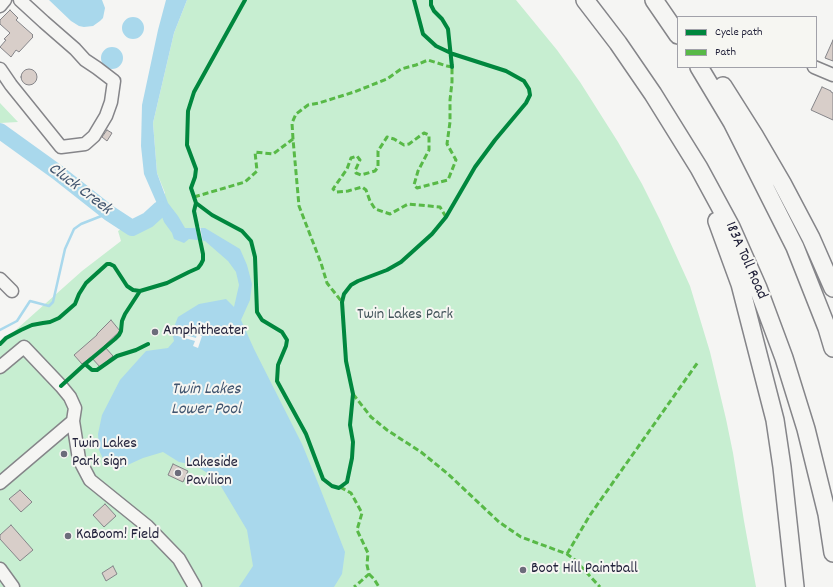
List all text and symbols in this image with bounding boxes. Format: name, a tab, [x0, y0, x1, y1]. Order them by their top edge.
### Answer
legend	[677, 16, 817, 68]
text: Cycle path	[715, 24, 763, 41]
text: Path	[715, 44, 736, 61]
water label: Cluck Creek	[43, 160, 115, 220]
street label: 183A Toll Road	[719, 219, 771, 303]
park label: Twin Lakes Park	[357, 306, 453, 326]
place label: Amphitheater	[163, 322, 247, 342]
marker: Amphitheater	[150, 327, 160, 337]
water label: Twin Lakes Lower Pool	[171, 381, 241, 421]
place label: Twin Lakes Park sign	[72, 435, 137, 473]
marker: Twin Lakes Park sign	[59, 449, 69, 459]
place label: Lakeside Pavilion	[186, 454, 238, 492]
marker: Lakeside Pavilion	[173, 468, 183, 478]
place label: KaBoom! Field	[76, 526, 159, 546]
marker: KaBoom! Field	[63, 531, 73, 541]
place label: Boot Hill Paintball	[531, 560, 638, 580]
marker: Boot Hill Paintball	[518, 565, 528, 575]

